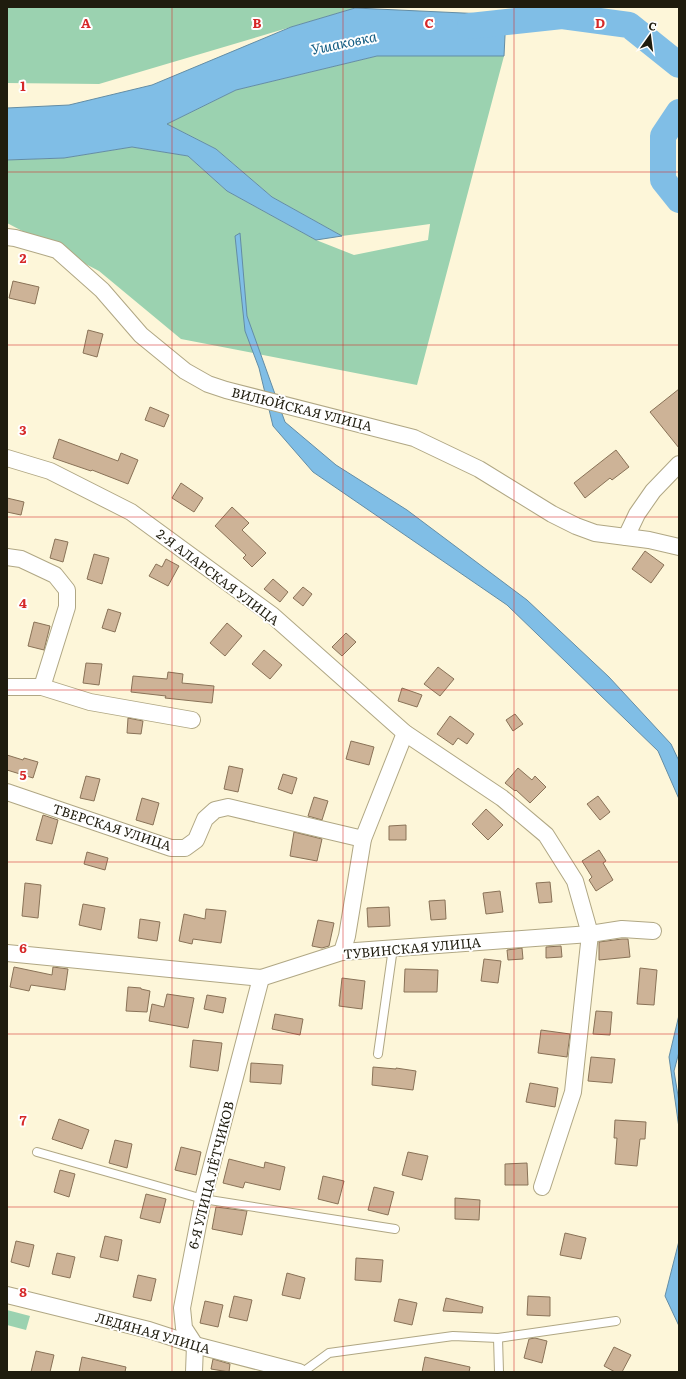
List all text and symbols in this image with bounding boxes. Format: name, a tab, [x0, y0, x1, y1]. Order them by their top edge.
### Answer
text: A	[81, 13, 91, 32]
text: B	[253, 13, 262, 32]
text: C	[424, 13, 434, 32]
text: D	[595, 13, 605, 32]
north arrow	[630, 16, 670, 56]
text: С	[647, 17, 659, 34]
water label: Ушаковка	[309, 25, 378, 59]
text: 1	[20, 76, 26, 95]
text: 2	[20, 248, 27, 267]
street label: ВИЛЮЙСКАЯ УЛИЦА	[230, 382, 375, 435]
text: 3	[19, 420, 27, 439]
street label: 2-Я АЛАРСКАЯ УЛИЦА	[153, 524, 284, 629]
text: 4	[19, 593, 27, 612]
text: 5	[19, 765, 27, 784]
street label: ТВЕРСКАЯ УЛИЦА	[50, 798, 175, 855]
street label: ТУВИНСКАЯ УЛИЦА	[342, 932, 482, 963]
text: 6	[19, 938, 27, 957]
street label: 6-Я УЛИЦА ЛЁТЧИКОВ	[183, 1099, 238, 1251]
text: 7	[19, 1110, 27, 1129]
text: 8	[19, 1282, 27, 1301]
street label: ЛЕДЯНАЯ УЛИЦА	[93, 1307, 213, 1358]

